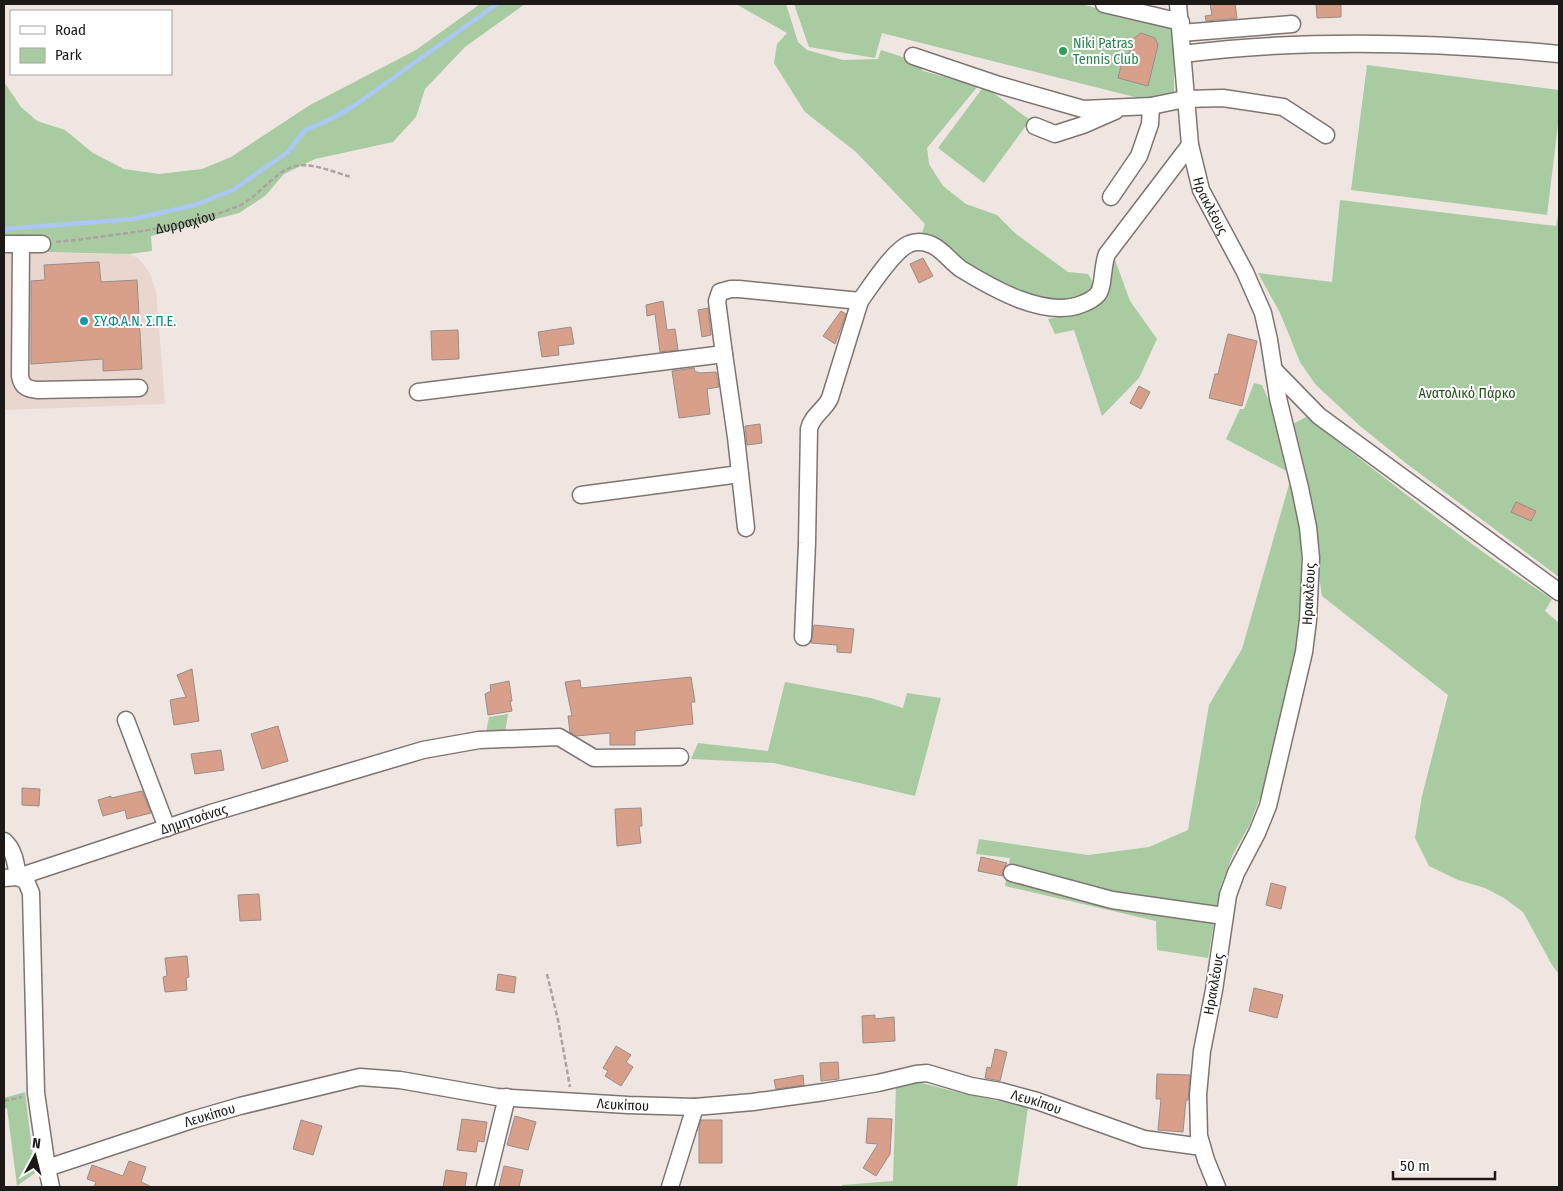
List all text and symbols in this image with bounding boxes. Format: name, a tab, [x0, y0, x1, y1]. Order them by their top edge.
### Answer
legend	[10, 10, 172, 75]
text: Road	[55, 21, 86, 39]
place label: Niki Patras Tennis Club	[1073, 35, 1139, 68]
marker: Niki Patras Tennis Club	[1057, 45, 1069, 57]
text: Park	[55, 46, 82, 64]
street label: Ηρακλέους	[1190, 175, 1232, 238]
street label: Δυρραχίου	[154, 207, 217, 237]
place label: ΣΥ.Φ.Α.Ν. Σ.Π.Ε.	[94, 313, 176, 330]
marker: ΣΥ.Φ.Α.Ν. Σ.Π.Ε.	[78, 315, 90, 327]
park label: Ανατολικό Πάρκο	[1418, 385, 1516, 402]
street label: Ηρακλέους	[1299, 562, 1319, 626]
street label: Δημητσάνας	[158, 800, 229, 838]
street label: Ηρακλέους	[1200, 952, 1228, 1016]
street label: Λευκίπου	[1009, 1086, 1064, 1118]
street label: Λευκίπου	[596, 1095, 649, 1114]
street label: Λευκίπου	[182, 1099, 237, 1131]
north arrow	[10, 1131, 60, 1181]
text: N	[31, 1135, 42, 1153]
scale bar	[1393, 1148, 1496, 1180]
text: 50 m	[1400, 1157, 1430, 1175]

